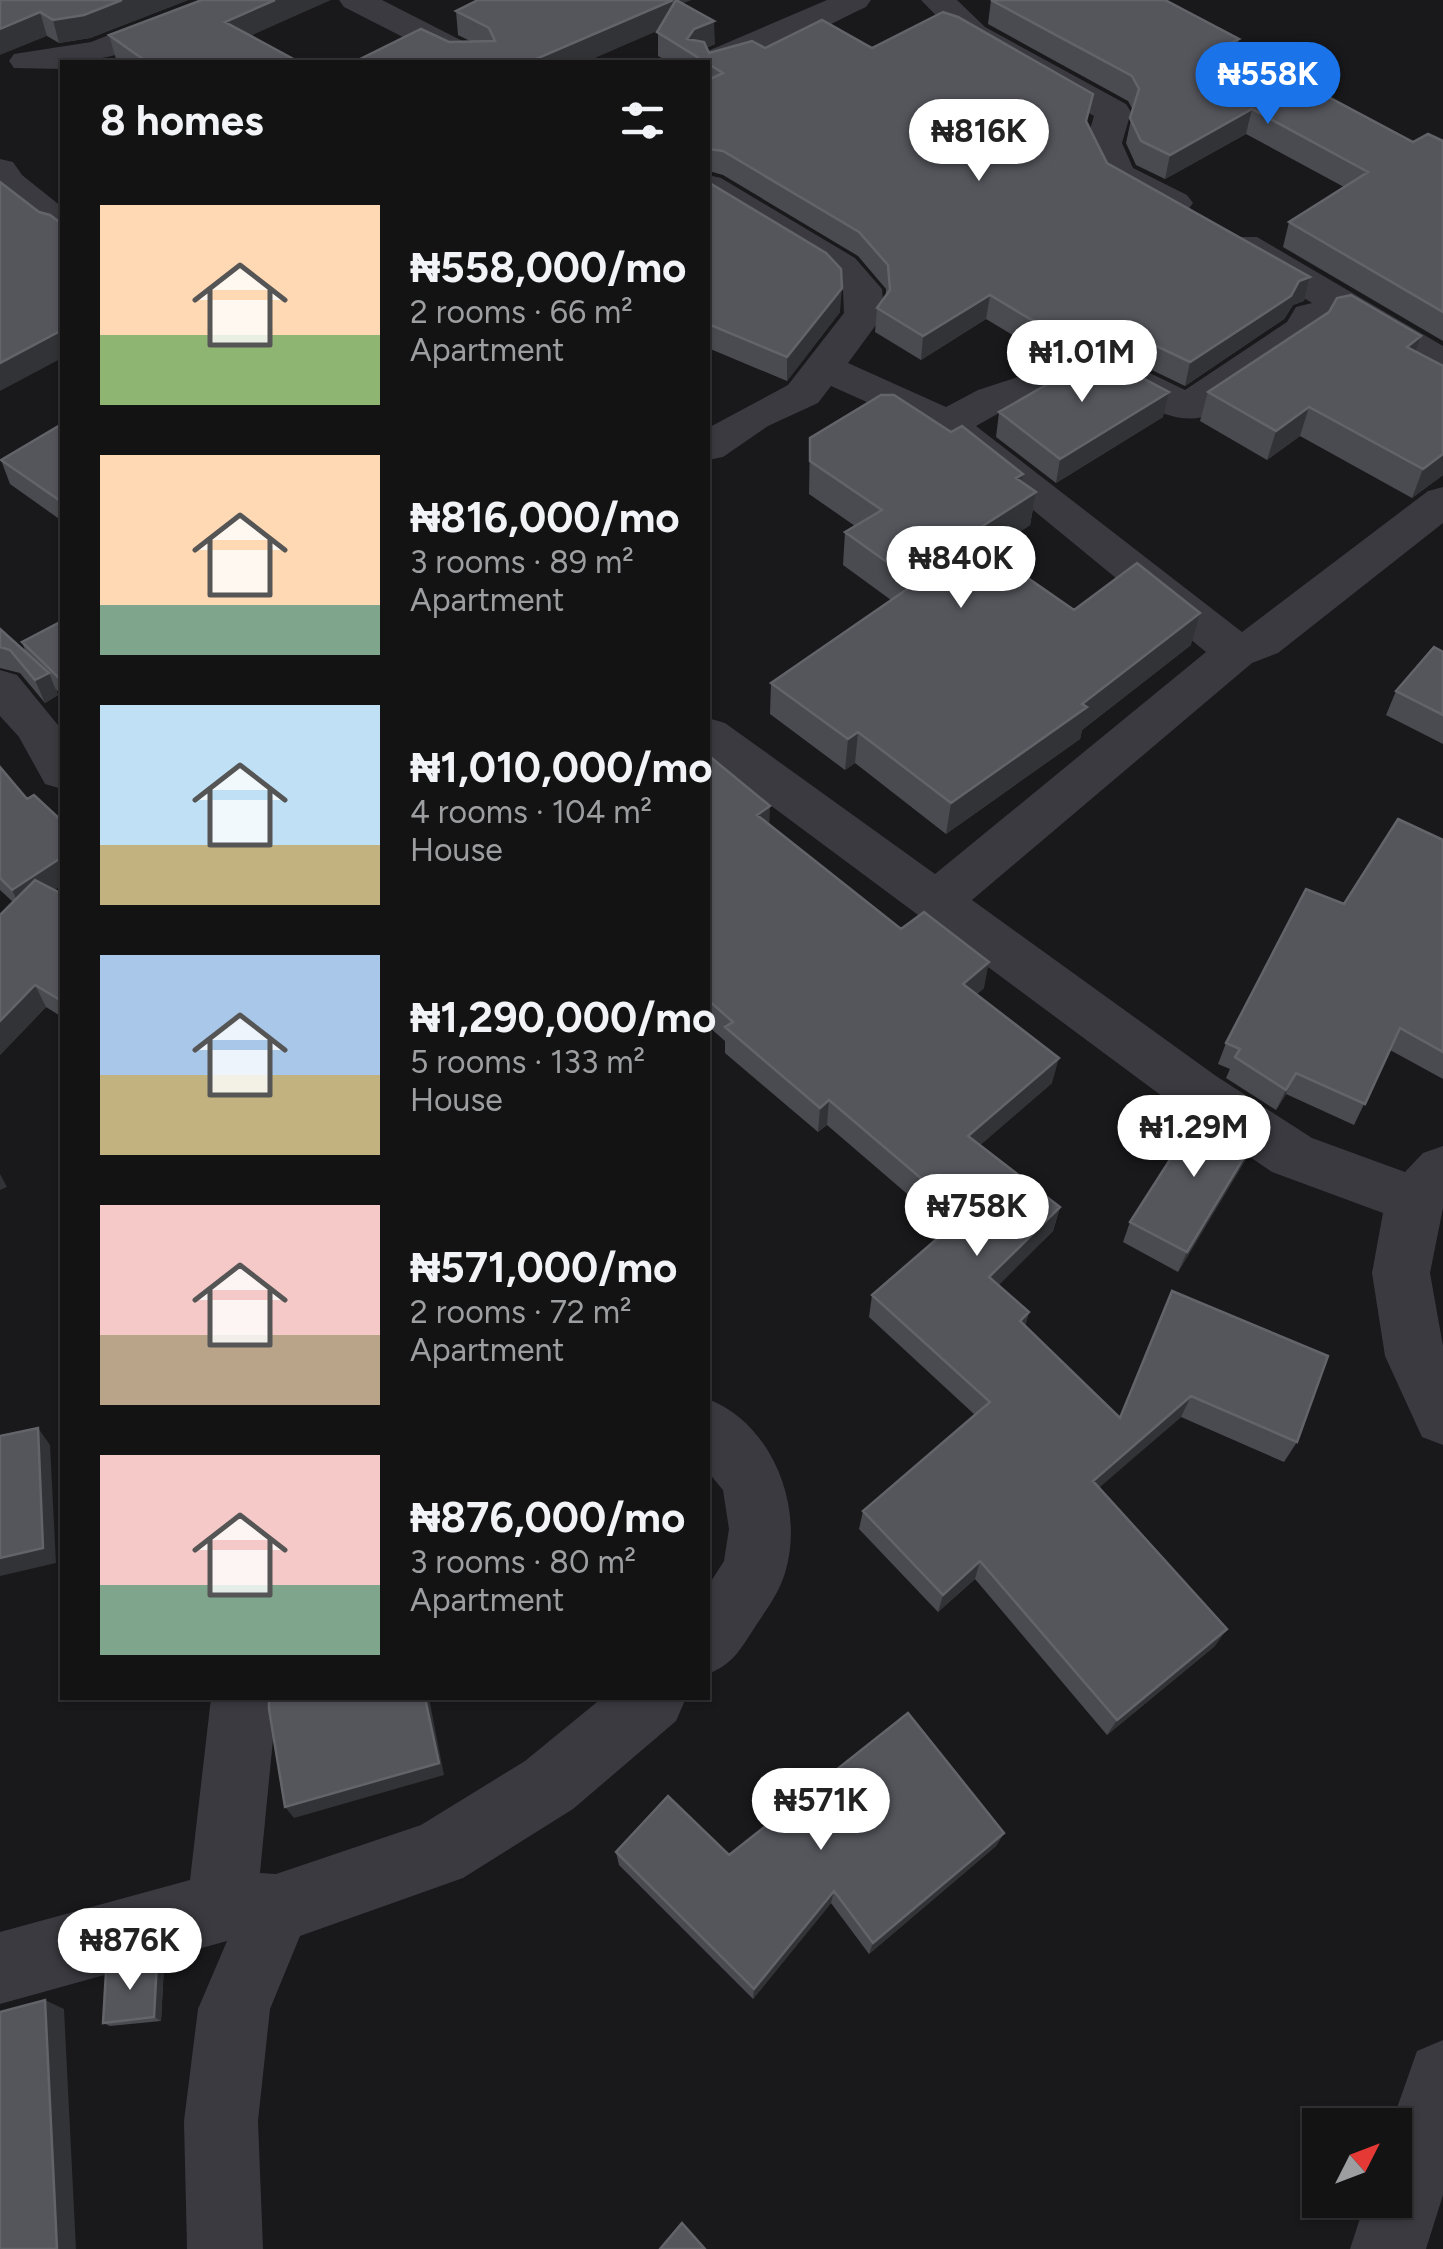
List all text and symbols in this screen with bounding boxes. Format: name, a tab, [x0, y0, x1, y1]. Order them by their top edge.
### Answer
pin: ₦558K	[1198, 42, 1338, 127]
text: ₦558K	[1217, 55, 1319, 93]
icon: filters	[615, 93, 670, 148]
text: 8 homes	[100, 95, 264, 146]
pin: ₦816K	[909, 99, 1049, 184]
text: ₦816K	[931, 112, 1027, 150]
text: ₦558,000/mo	[410, 242, 686, 293]
icon: home	[180, 245, 300, 365]
text: 2 rooms · 66 m²	[410, 293, 633, 331]
pin: ₦1.01M	[1001, 320, 1163, 405]
text: Apartment	[410, 331, 564, 369]
text: ₦1.01M	[1029, 333, 1135, 371]
text: ₦816,000/mo	[410, 492, 680, 543]
icon: home	[180, 495, 300, 615]
pin: ₦840K	[891, 526, 1031, 611]
text: ₦840K	[909, 539, 1014, 577]
text: 3 rooms · 89 m²	[410, 543, 634, 581]
text: Apartment	[410, 581, 564, 619]
text: ₦1,010,000/mo	[410, 742, 713, 793]
icon: home	[180, 745, 300, 865]
text: 4 rooms · 104 m²	[410, 793, 652, 831]
text: House	[410, 831, 503, 869]
text: ₦1,290,000/mo	[410, 992, 716, 1043]
icon: home	[180, 995, 300, 1115]
text: 5 rooms · 133 m²	[410, 1043, 645, 1081]
text: House	[410, 1081, 503, 1119]
pin: ₦1.29M	[1113, 1095, 1275, 1180]
text: ₦1.29M	[1139, 1108, 1249, 1146]
pin: ₦758K	[907, 1174, 1047, 1259]
text: ₦758K	[927, 1187, 1027, 1225]
text: ₦571,000/mo	[410, 1242, 677, 1293]
icon: home	[180, 1245, 300, 1365]
text: 2 rooms · 72 m²	[410, 1293, 632, 1331]
text: Apartment	[410, 1331, 564, 1369]
text: ₦876,000/mo	[410, 1492, 685, 1543]
icon: home	[180, 1495, 300, 1615]
text: 3 rooms · 80 m²	[410, 1543, 636, 1581]
text: Apartment	[410, 1581, 564, 1619]
pin: ₦571K	[751, 1768, 891, 1853]
text: ₦571K	[774, 1781, 868, 1819]
pin: ₦876K	[60, 1908, 200, 1993]
text: ₦876K	[80, 1921, 180, 1959]
north arrow	[1302, 2108, 1412, 2218]
map controls	[1302, 2108, 1412, 2218]

